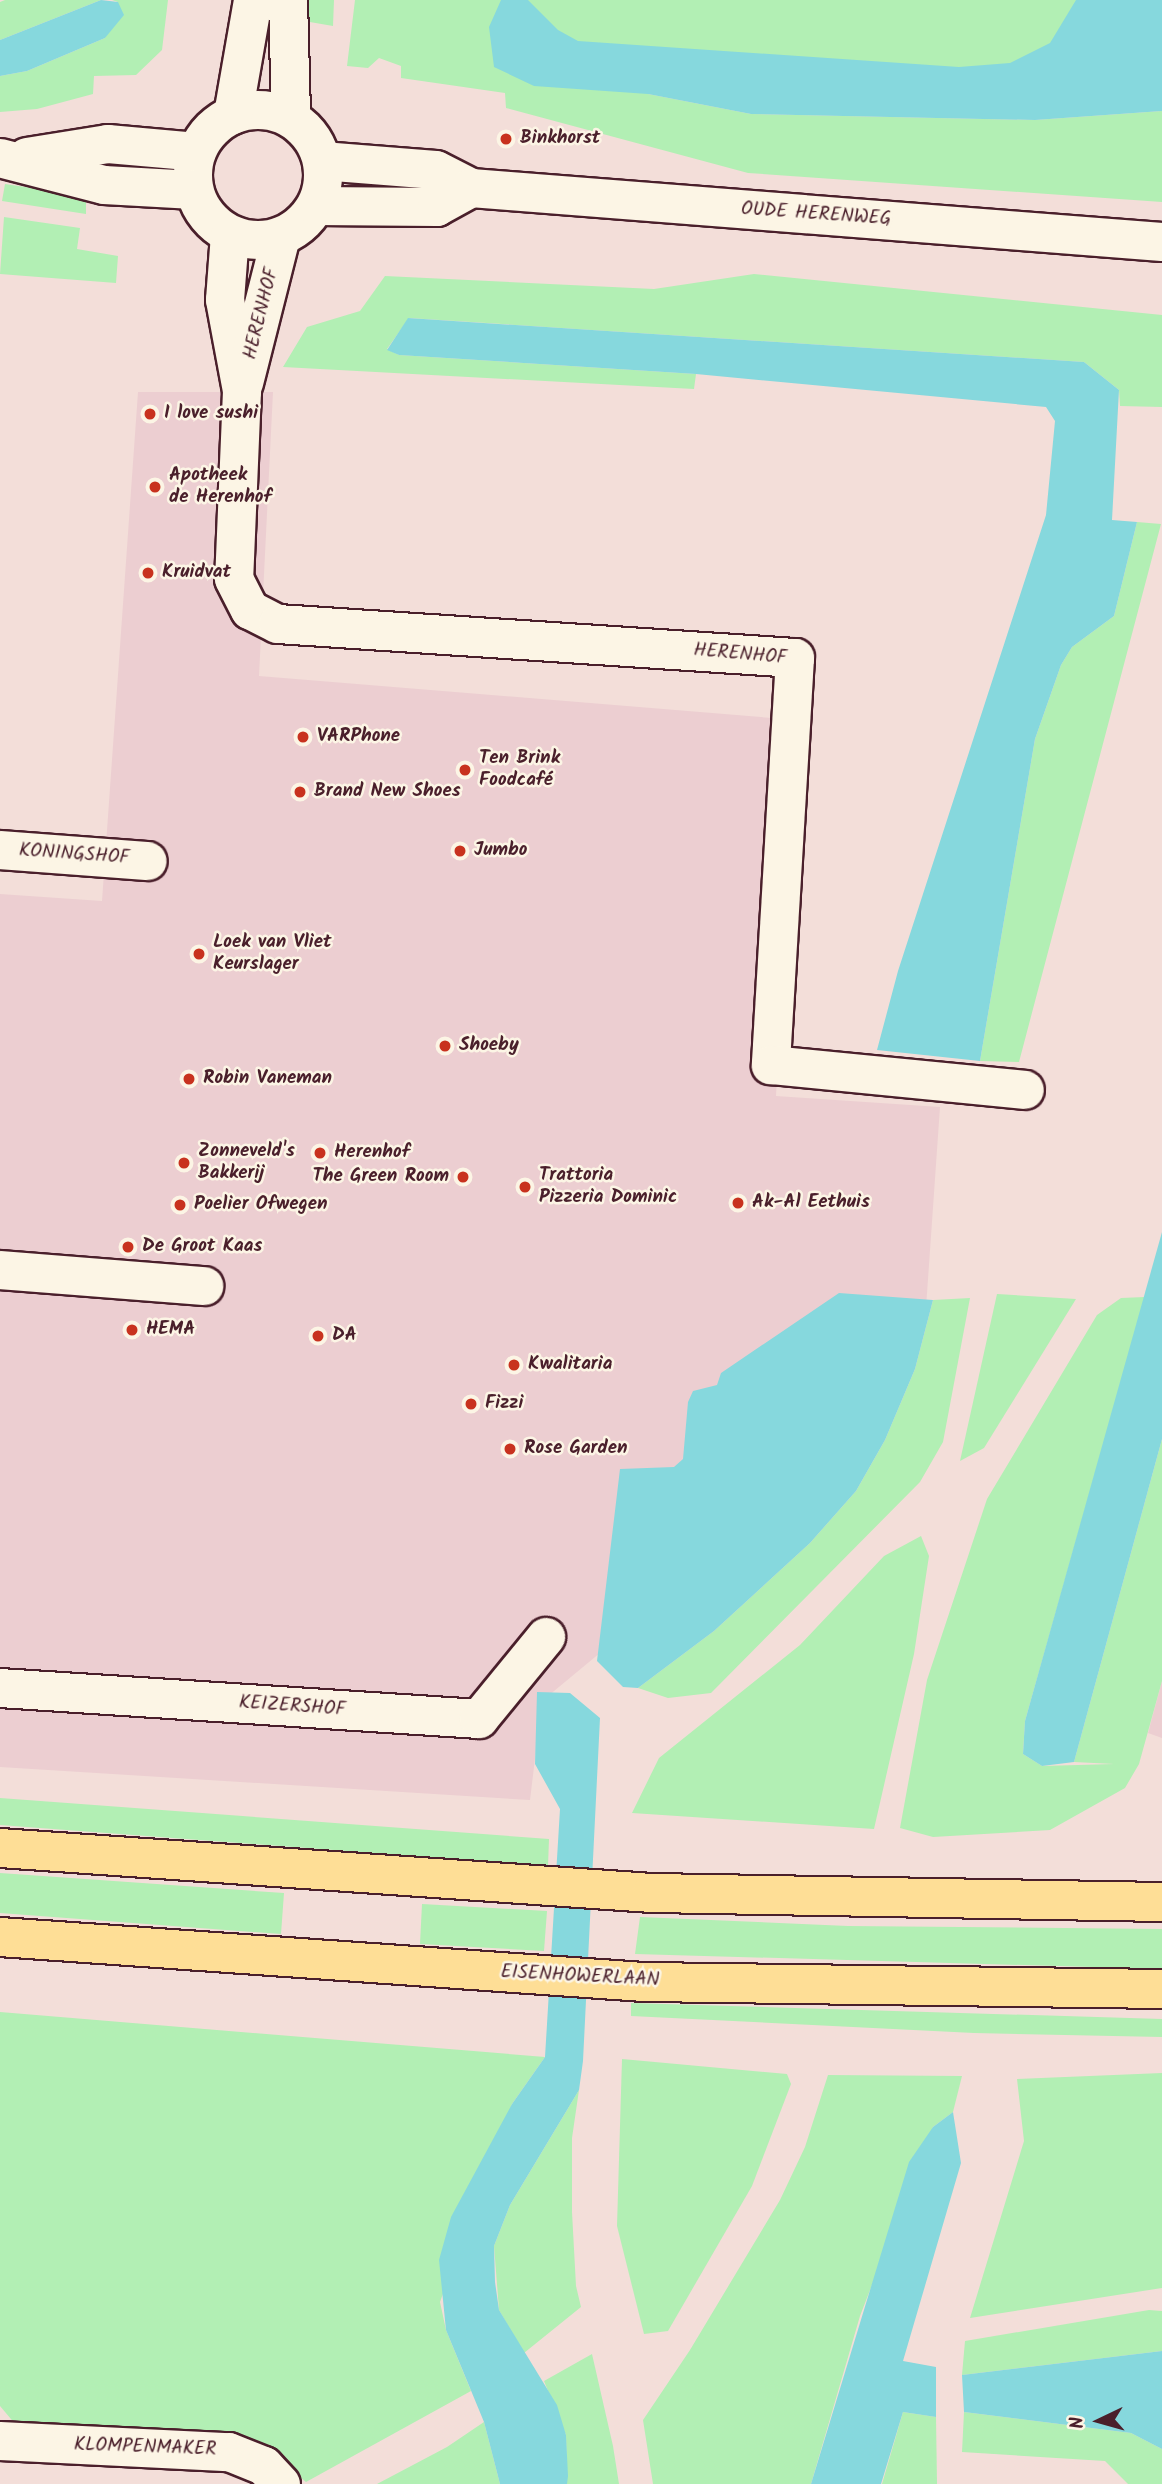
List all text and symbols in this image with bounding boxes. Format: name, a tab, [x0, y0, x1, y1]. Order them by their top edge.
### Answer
place label: Binkhorst	[520, 128, 600, 150]
marker: Binkhorst	[498, 131, 514, 147]
street label: OUDE HERENWEG	[740, 198, 892, 232]
street label: HERENHOF	[240, 266, 284, 362]
place label: I love sushi	[164, 403, 258, 425]
marker: I love sushi	[142, 406, 158, 422]
place label: Apotheek de Herenhof	[169, 465, 272, 509]
marker: Apotheek de Herenhof	[147, 479, 163, 495]
place label: Kruidvat	[162, 562, 231, 584]
marker: Kruidvat	[140, 565, 156, 581]
street label: HERENHOF	[693, 640, 787, 670]
place label: VARPhone	[317, 726, 400, 748]
marker: VARPhone	[295, 729, 311, 745]
place label: Ten Brink Foodcafé	[479, 748, 560, 792]
marker: Ten Brink Foodcafé	[457, 762, 473, 778]
place label: Brand New Shoes	[314, 781, 461, 803]
marker: Brand New Shoes	[292, 784, 308, 800]
street label: KONINGSHOF	[18, 840, 130, 870]
place label: Jumbo	[474, 840, 527, 862]
marker: Jumbo	[452, 843, 468, 859]
place label: Loek van Vliet Keurslager	[213, 932, 331, 976]
marker: Loek van Vliet Keurslager	[191, 946, 207, 962]
place label: Shoeby	[459, 1035, 519, 1057]
marker: Shoeby	[437, 1038, 453, 1054]
place label: Robin Vaneman	[203, 1068, 332, 1090]
marker: Robin Vaneman	[181, 1071, 197, 1087]
place label: Zonneveld's Bakkerij	[198, 1141, 295, 1185]
place label: Herenhof	[334, 1142, 410, 1164]
marker: Herenhof	[312, 1145, 328, 1161]
marker: Zonneveld's Bakkerij	[176, 1155, 192, 1171]
place label: Trattoria Pizzeria Dominic	[539, 1165, 677, 1209]
place label: The Green Room	[312, 1166, 449, 1188]
marker: The Green Room	[455, 1169, 471, 1185]
marker: Trattoria Pizzeria Dominic	[517, 1179, 533, 1195]
place label: Ak-Al Eethuis	[752, 1192, 870, 1214]
place label: Poelier Ofwegen	[194, 1194, 328, 1216]
marker: Ak-Al Eethuis	[730, 1195, 746, 1211]
marker: Poelier Ofwegen	[172, 1197, 188, 1213]
place label: De Groot Kaas	[142, 1236, 262, 1258]
marker: De Groot Kaas	[120, 1239, 136, 1255]
place label: HEMA	[146, 1319, 195, 1341]
marker: HEMA	[124, 1322, 140, 1338]
place label: DA	[332, 1325, 357, 1347]
marker: DA	[310, 1328, 326, 1344]
place label: Kwalitaria	[528, 1354, 612, 1376]
marker: Kwalitaria	[506, 1357, 522, 1373]
place label: Fizzi	[485, 1393, 523, 1415]
marker: Fizzi	[463, 1396, 479, 1412]
place label: Rose Garden	[524, 1438, 627, 1460]
marker: Rose Garden	[502, 1441, 518, 1457]
street label: KEIZERSHOF	[238, 1692, 346, 1722]
street label: EISENHOWERLAAN	[500, 1961, 660, 1993]
north arrow	[1064, 2386, 1134, 2456]
text: N	[1063, 2416, 1094, 2430]
street label: KLOMPENMAKER	[73, 2434, 217, 2462]

